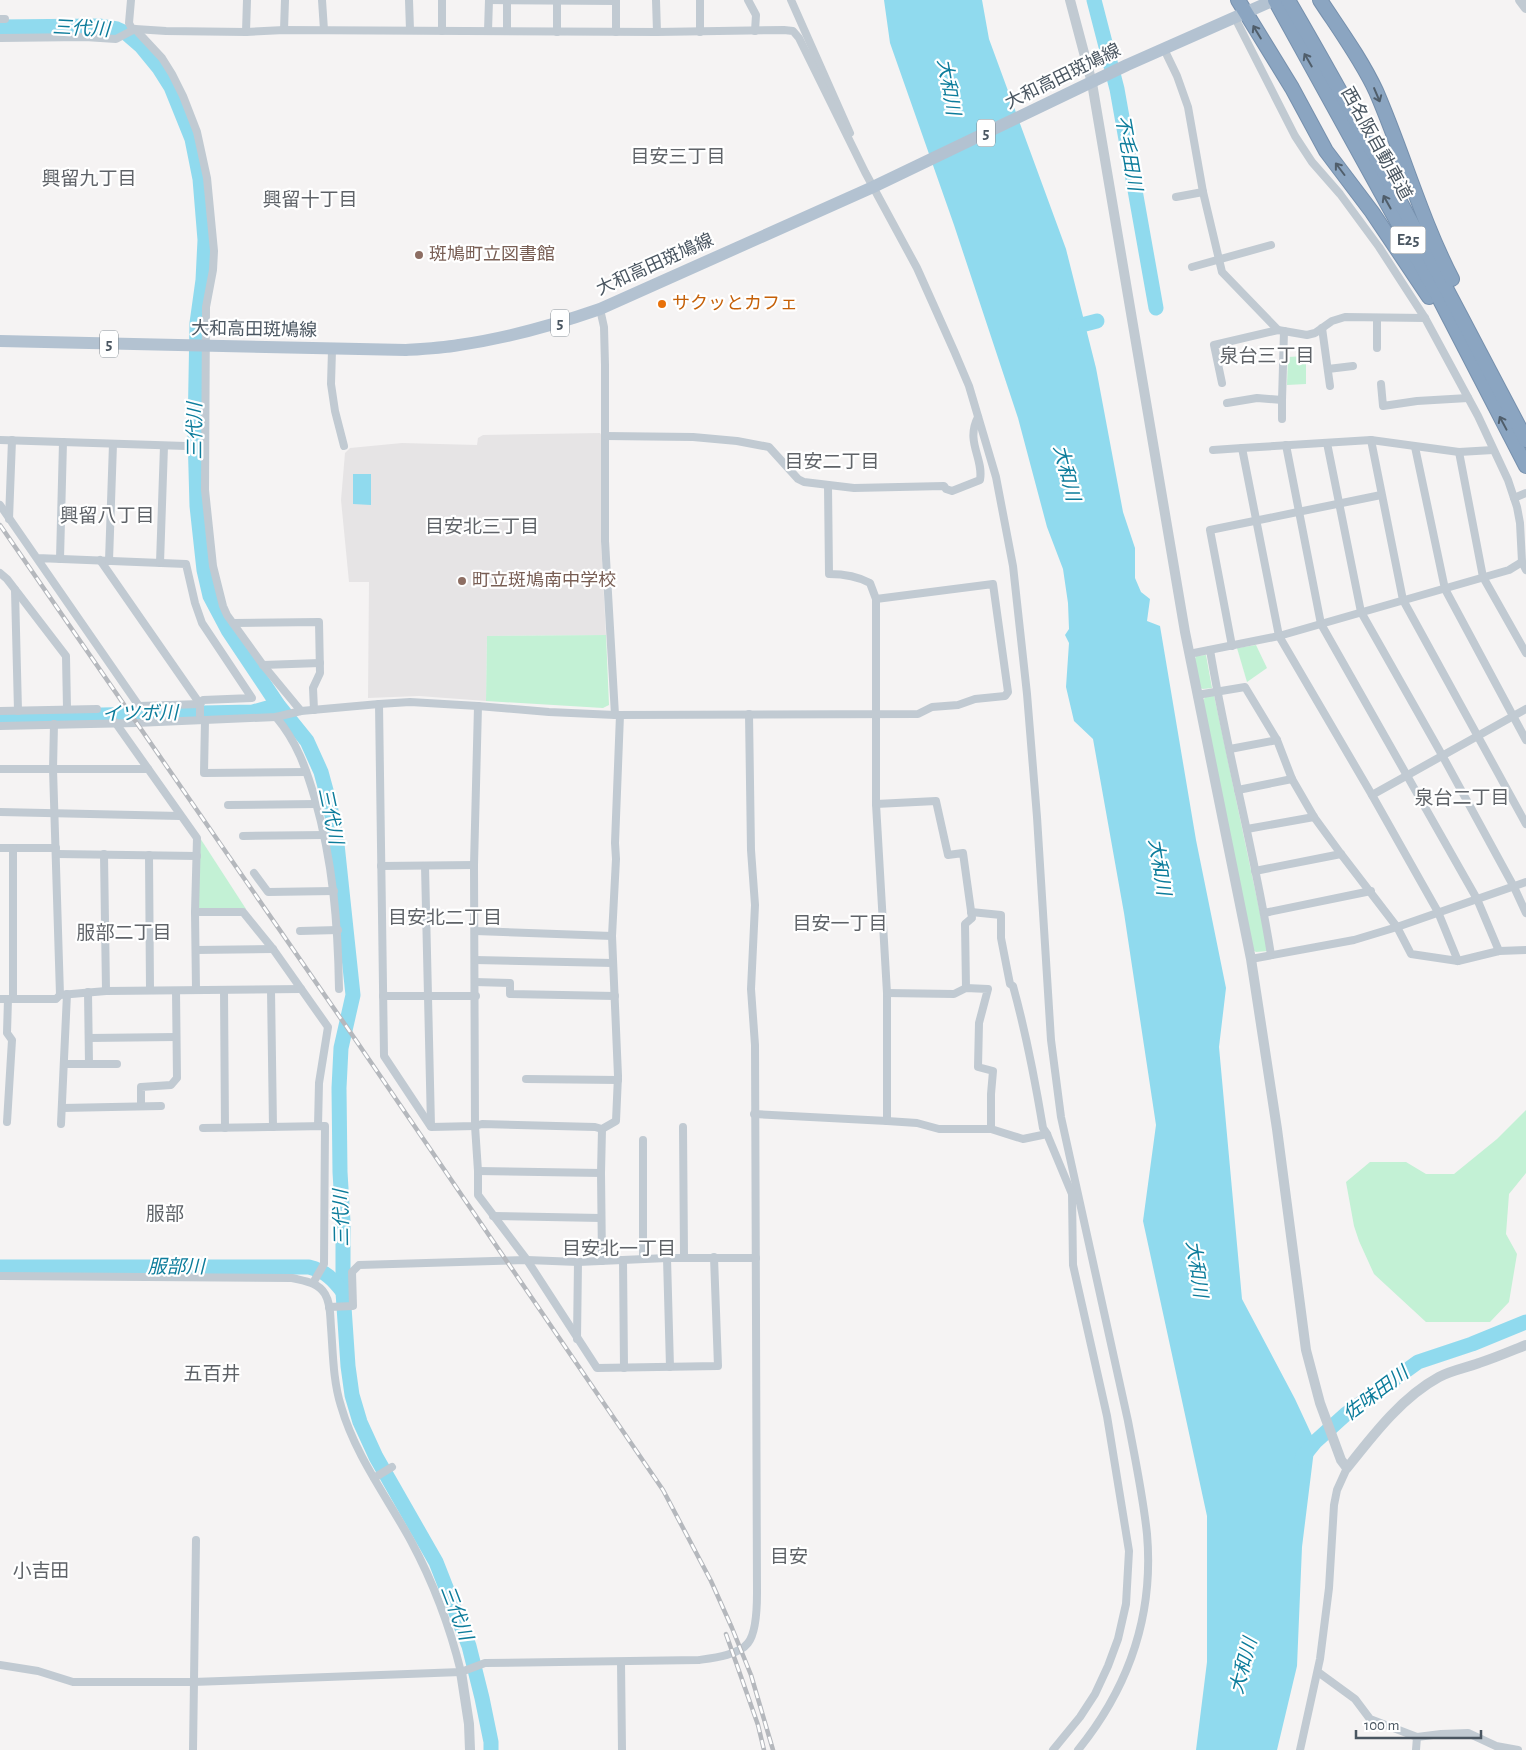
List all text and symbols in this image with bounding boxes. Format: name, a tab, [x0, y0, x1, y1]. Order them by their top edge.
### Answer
water label: 三代川	[52, 17, 112, 40]
one-way arrow	[1252, 25, 1262, 39]
street label: 大和高田斑鳩線	[1002, 39, 1124, 113]
one-way arrow	[1303, 53, 1313, 67]
water label: 大和川	[934, 57, 964, 119]
street label: 西名阪自動車道	[1338, 84, 1416, 203]
one-way arrow	[1372, 87, 1382, 102]
water label: 不毛田川	[1112, 114, 1145, 194]
road number: 5	[977, 120, 995, 146]
district label: 目安三丁目	[630, 147, 726, 167]
one-way arrow	[1335, 162, 1345, 176]
district label: 興留九丁目	[41, 168, 137, 189]
district label: 興留十丁目	[262, 189, 358, 210]
one-way arrow	[1382, 195, 1391, 210]
road number: E25	[1390, 226, 1426, 254]
street label: 大和高田斑鳩線	[593, 229, 716, 299]
place label: 斑鳩町立図書館	[429, 244, 555, 264]
marker: 斑鳩町立図書館	[413, 249, 425, 261]
place label: サクッとカフェ	[672, 294, 798, 313]
marker: サクッとカフェ	[656, 298, 668, 310]
road number: 5	[551, 309, 569, 336]
street label: 大和高田斑鳩線	[191, 318, 317, 340]
road number: 5	[100, 330, 118, 358]
district label: 泉台三丁目	[1219, 345, 1315, 366]
water label: 三代川	[185, 401, 205, 460]
one-way arrow	[1498, 416, 1507, 431]
water label: 大和川	[1050, 443, 1084, 505]
district label: 目安二丁目	[784, 452, 880, 472]
district label: 興留八丁目	[59, 505, 155, 526]
district label: 目安北三丁目	[425, 517, 539, 537]
place label: 町立斑鳩南中学校	[472, 570, 616, 590]
marker: 町立斑鳩南中学校	[456, 575, 468, 587]
water label: イツボ川	[102, 703, 180, 724]
water label: 三代川	[315, 786, 347, 848]
district label: 泉台二丁目	[1414, 787, 1510, 808]
water label: 大和川	[1145, 837, 1174, 899]
district label: 目安北二丁目	[388, 908, 502, 928]
district label: 目安一丁目	[792, 914, 888, 934]
district label: 服部二丁目	[76, 923, 172, 943]
water label: 三代川	[331, 1187, 352, 1247]
district label: 服部	[146, 1204, 184, 1224]
district label: 目安北一丁目	[562, 1239, 676, 1259]
water label: 大和川	[1183, 1239, 1211, 1301]
water label: 服部川	[147, 1257, 206, 1277]
water label: 佐味田川	[1339, 1362, 1414, 1424]
district label: 五百井	[183, 1364, 241, 1384]
district label: 目安	[770, 1547, 808, 1567]
district label: 小吉田	[12, 1561, 70, 1581]
water label: 三代川	[437, 1583, 477, 1645]
water label: 大和川	[1226, 1634, 1261, 1696]
scale bar	[1356, 1708, 1481, 1740]
text: 100 m	[1364, 1718, 1399, 1733]

